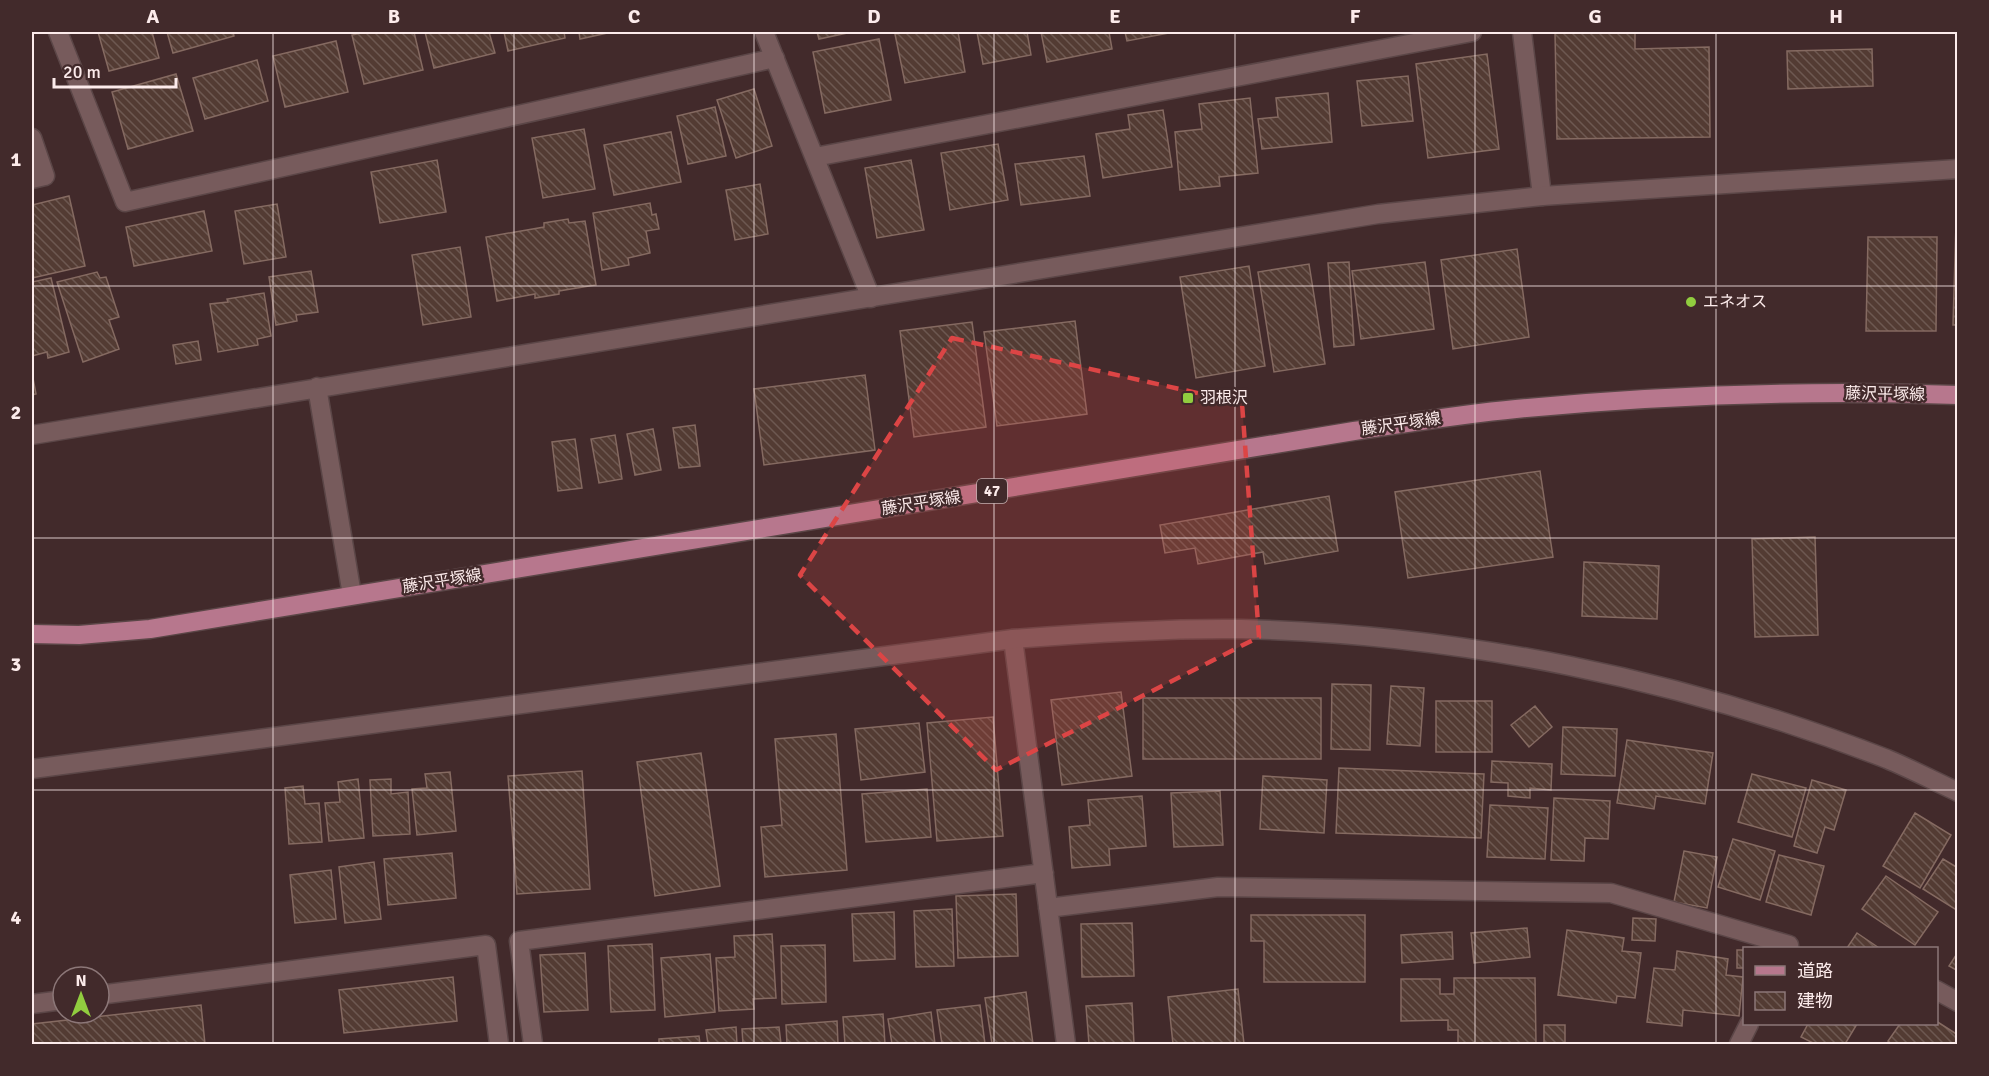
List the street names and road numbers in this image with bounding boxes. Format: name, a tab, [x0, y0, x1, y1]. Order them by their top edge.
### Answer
street label: 藤沢平塚線	[1845, 383, 1925, 405]
street label: 藤沢平塚線	[1360, 409, 1442, 439]
road number: 47	[977, 479, 1007, 503]
street label: 藤沢平塚線	[880, 487, 962, 519]
street label: 藤沢平塚線	[401, 565, 483, 597]

